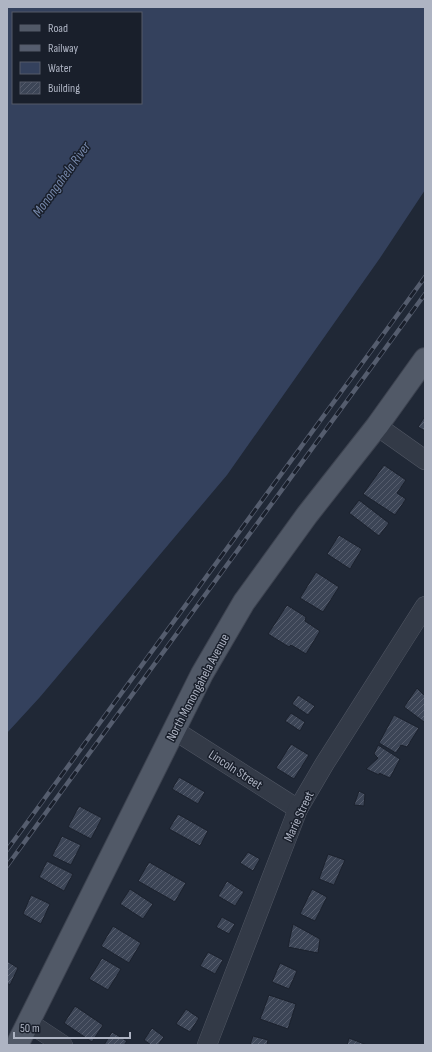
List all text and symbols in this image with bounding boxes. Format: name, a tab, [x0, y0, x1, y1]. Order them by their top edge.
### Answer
legend	[12, 12, 142, 104]
text: Road	[48, 21, 68, 36]
text: Railway	[48, 41, 79, 56]
text: Water	[48, 61, 72, 76]
text: Building	[48, 81, 80, 96]
water label: Monongahela River	[29, 138, 95, 220]
street label: North Monongahela Avenue	[163, 631, 233, 744]
street label: Lincoln Street	[206, 747, 265, 793]
street label: Marie Street	[280, 789, 317, 844]
scale bar	[14, 1014, 130, 1040]
text: 50 m	[20, 1021, 40, 1036]

